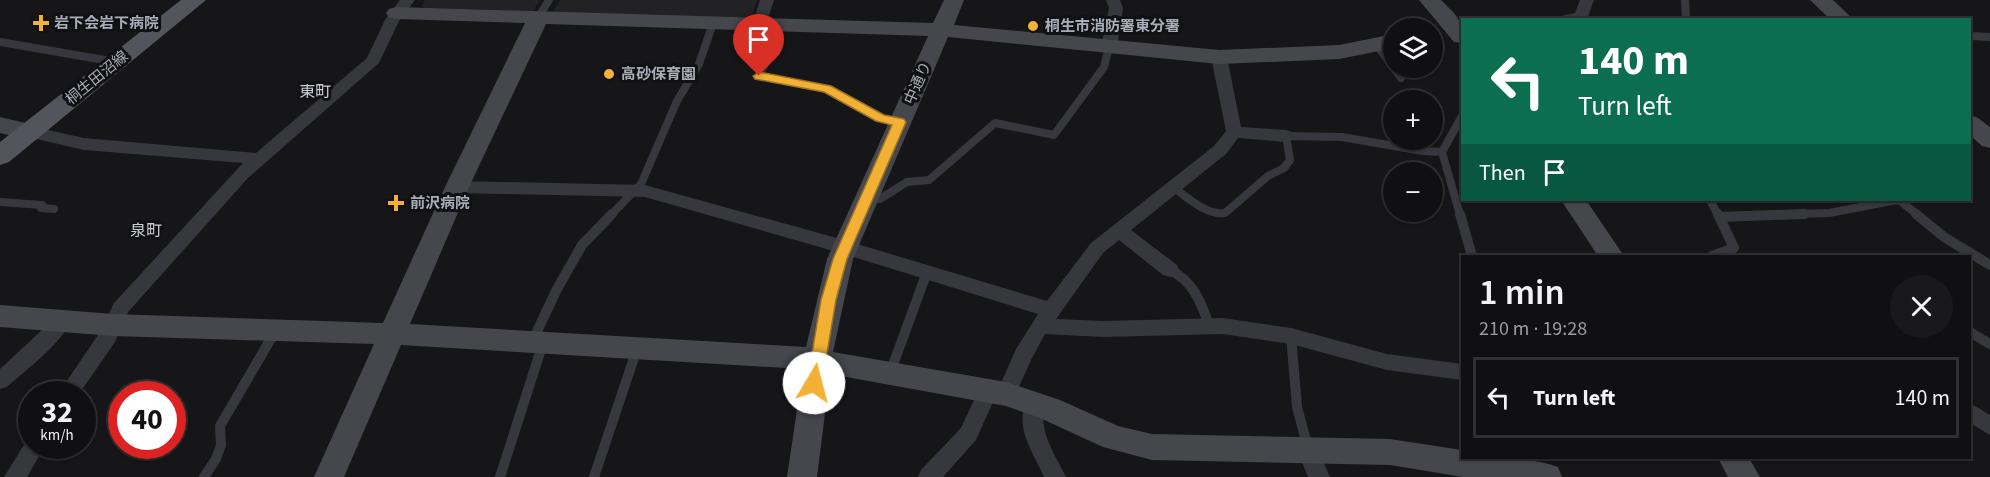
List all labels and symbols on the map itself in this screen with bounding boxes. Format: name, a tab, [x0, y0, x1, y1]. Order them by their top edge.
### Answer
place label: 岩下会岩下病院	[54, 13, 159, 34]
marker: 岩下会岩下病院	[32, 14, 50, 32]
pin	[733, 14, 784, 76]
place label: 桐生市消防署東分署	[1045, 16, 1180, 37]
marker: 桐生市消防署東分署	[1026, 19, 1040, 33]
street label: 桐生田沼線	[61, 46, 133, 110]
street label: 中通り	[899, 58, 937, 108]
place label: 高砂保育園	[621, 64, 696, 85]
marker: 高砂保育園	[602, 67, 616, 81]
district label: 東町	[299, 81, 331, 103]
place label: 前沢病院	[410, 193, 470, 214]
marker: 前沢病院	[387, 194, 405, 212]
district label: 泉町	[130, 220, 162, 242]
position arrow	[782, 351, 846, 415]
speed limit sign: 40	[108, 381, 186, 459]

